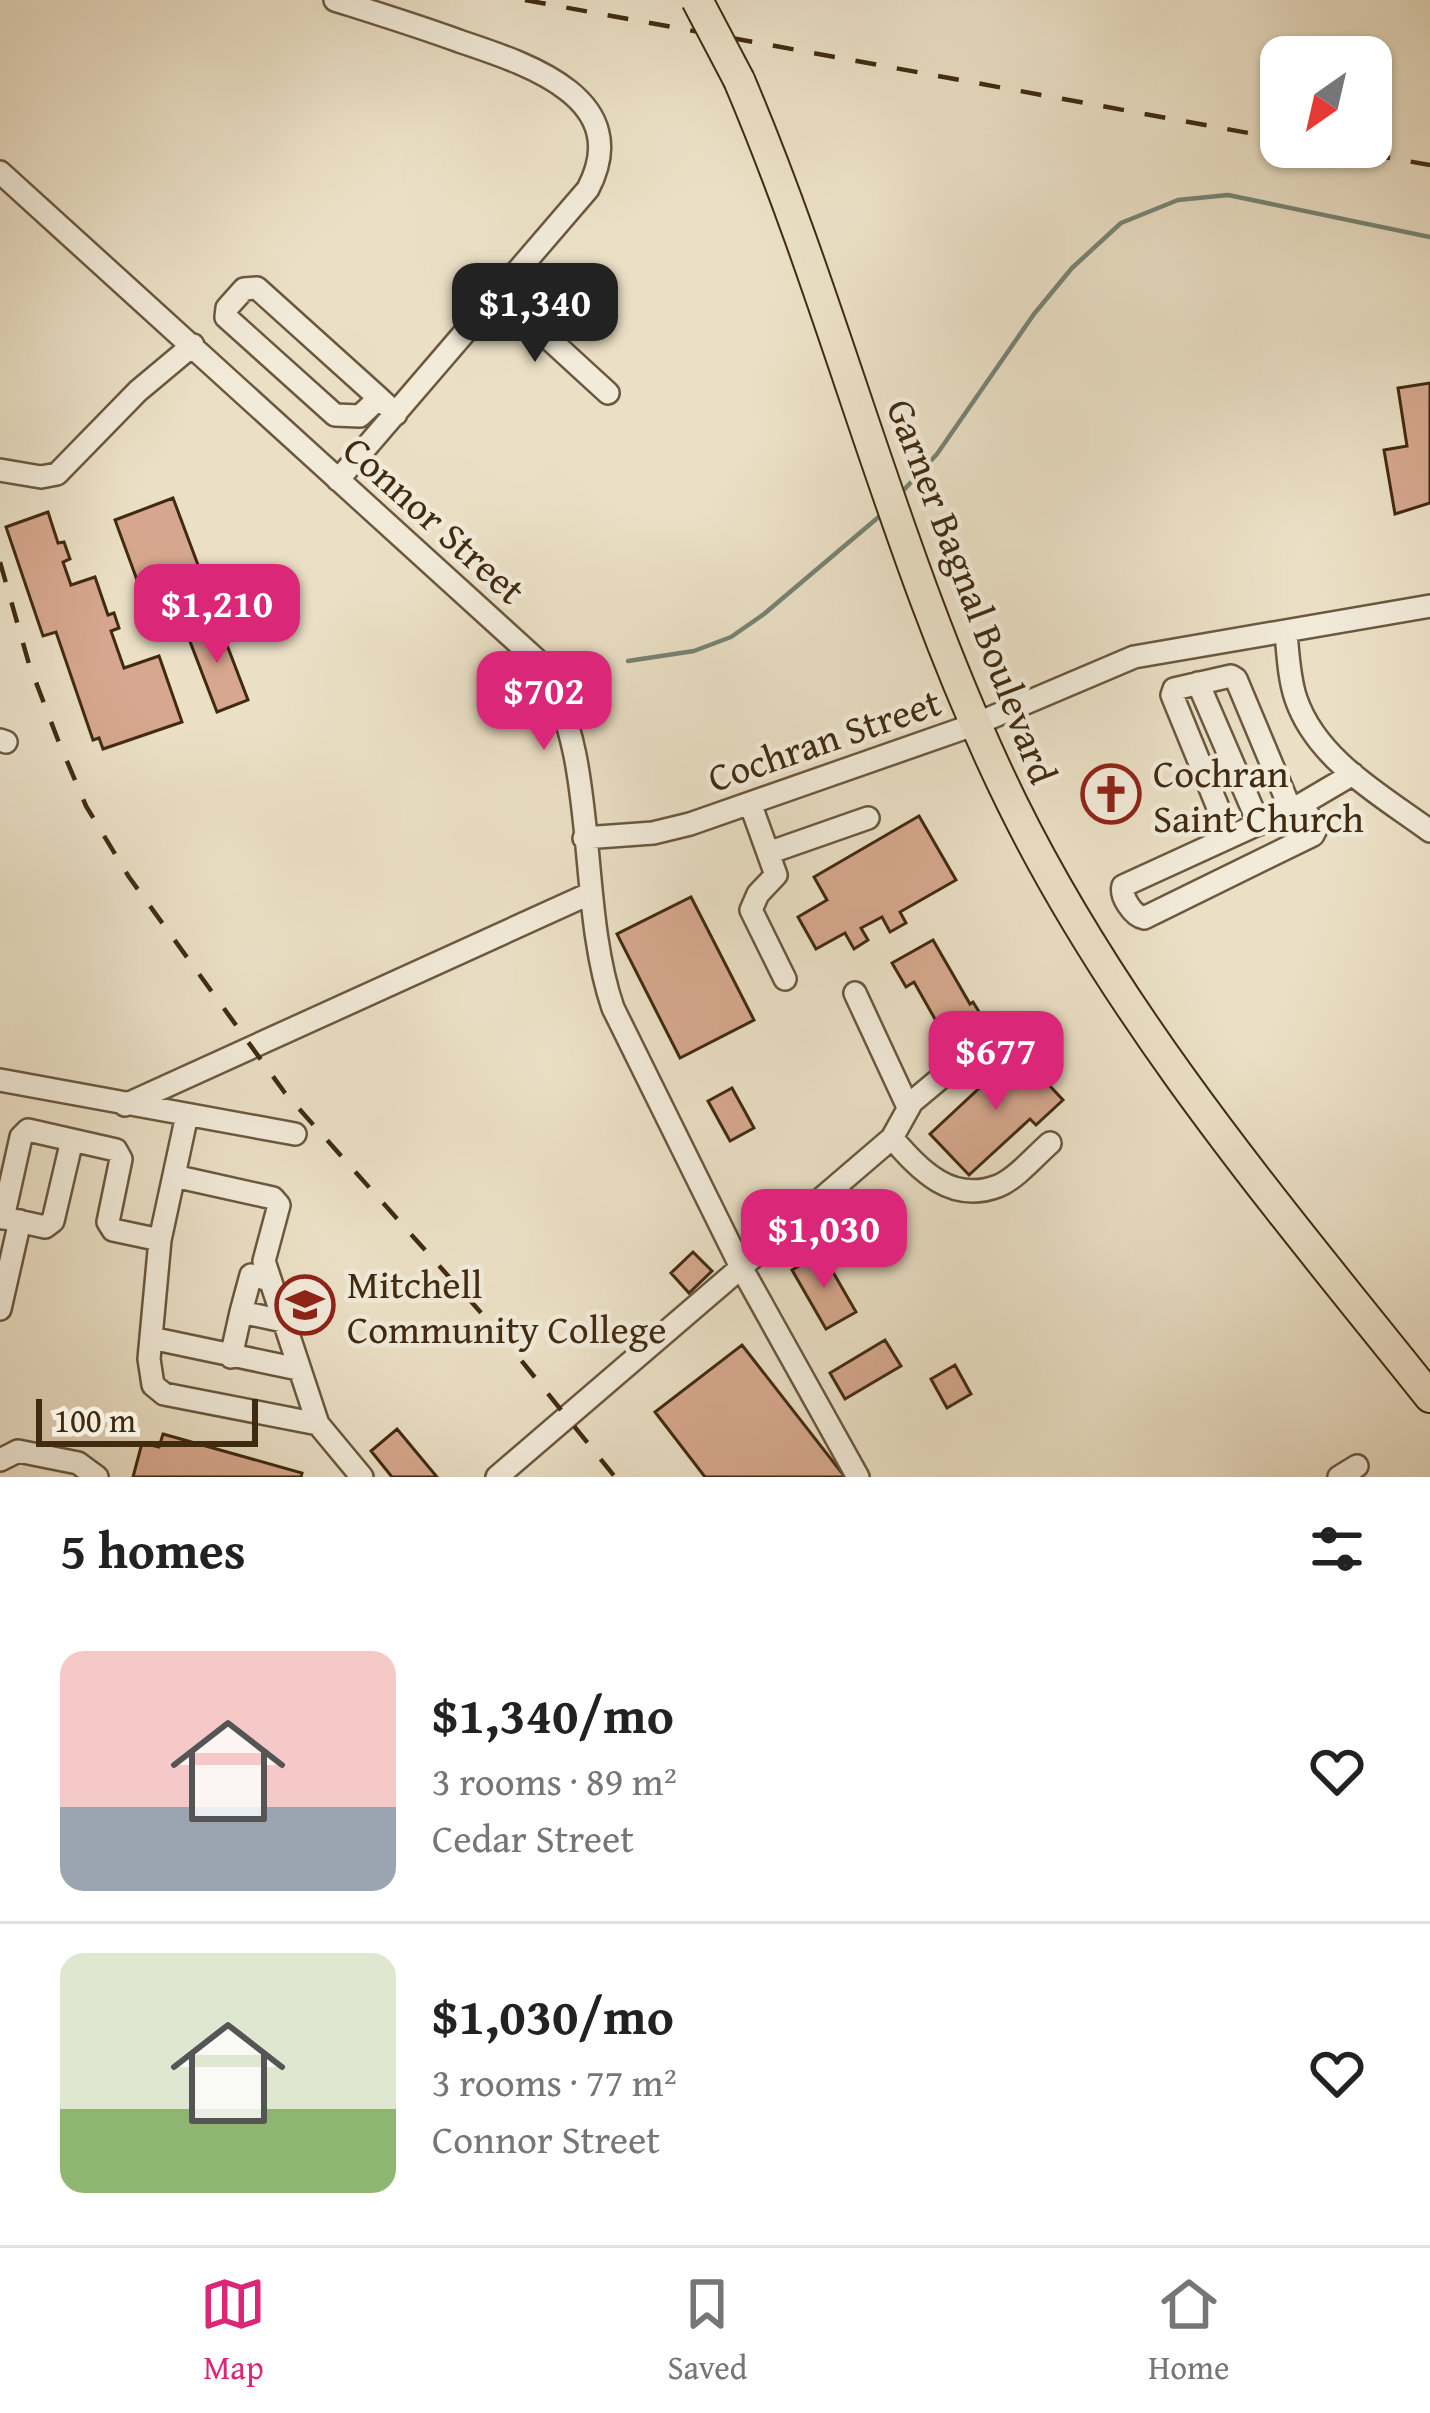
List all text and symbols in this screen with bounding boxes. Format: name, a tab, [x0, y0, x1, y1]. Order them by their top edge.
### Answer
north arrow	[1260, 36, 1392, 168]
map controls	[1260, 36, 1392, 168]
pin: $1,340	[437, 263, 633, 365]
text: $1,340	[479, 273, 591, 330]
street label: Garner Bagnal Boulevard	[873, 390, 1073, 792]
street label: Connor Street	[331, 421, 539, 617]
pin: $1,210	[119, 564, 315, 666]
text: $1,210	[161, 574, 273, 631]
pin: $702	[473, 651, 615, 753]
text: $702	[504, 661, 584, 718]
street label: Cochran Street	[700, 672, 948, 806]
place label: Cochran Saint Church	[1153, 744, 1364, 846]
church icon: Cochran Saint Church	[1080, 763, 1142, 825]
pin: $677	[925, 1011, 1067, 1113]
text: $677	[956, 1021, 1036, 1078]
pin: $1,030	[726, 1189, 922, 1291]
text: $1,030	[768, 1199, 880, 1256]
place label: Mitchell Community College	[347, 1255, 667, 1357]
school or university icon: Mitchell Community College	[274, 1274, 336, 1336]
scale bar	[36, 1393, 258, 1446]
text: 100 m	[54, 1396, 136, 1444]
text: 5 homes	[60, 1512, 246, 1587]
icon: filters	[1304, 1516, 1370, 1582]
text: $1,340/mo	[432, 1677, 674, 1752]
icon: home	[156, 1699, 300, 1843]
icon: heart	[1304, 1738, 1370, 1804]
text: 3 rooms · 89 m²	[432, 1752, 677, 1809]
text: Cedar Street	[432, 1809, 634, 1866]
text: $1,030/mo	[432, 1978, 674, 2053]
icon: home	[156, 2001, 300, 2145]
icon: heart	[1304, 2040, 1370, 2106]
text: 3 rooms · 77 m²	[432, 2053, 677, 2110]
text: Connor Street	[432, 2110, 660, 2167]
tab: Map	[200, 2271, 266, 2391]
tab: Saved	[667, 2271, 747, 2391]
tab: Home	[1148, 2271, 1230, 2391]

